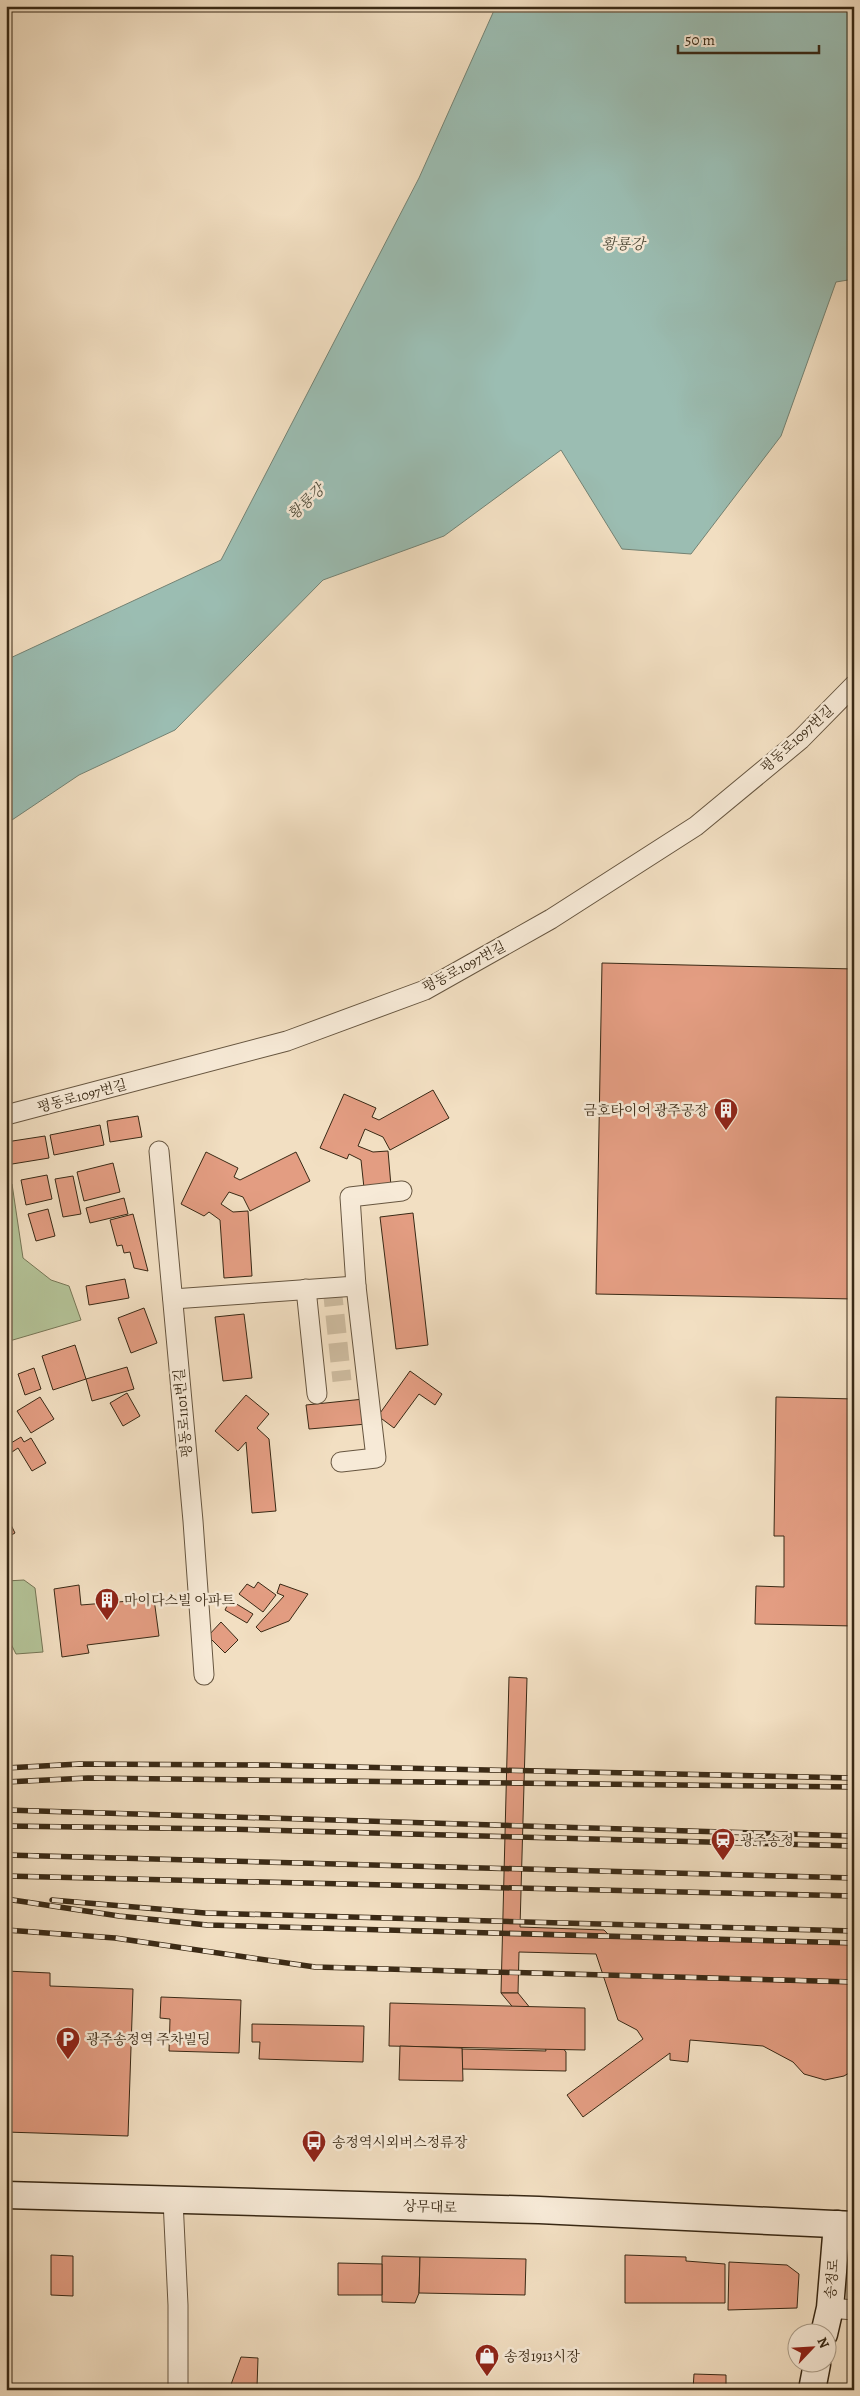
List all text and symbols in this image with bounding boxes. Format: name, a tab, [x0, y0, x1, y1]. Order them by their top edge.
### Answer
scale bar	[678, 22, 819, 54]
text: 50 m	[685, 30, 715, 50]
water label: 황룡강	[601, 234, 647, 254]
water label: 황룡강	[283, 478, 330, 524]
street label: 평동로1097번길	[756, 701, 838, 777]
street label: 평동로1097번길	[419, 937, 509, 997]
street label: 평동로1097번길	[35, 1075, 129, 1117]
building icon: 금호타이어 광주공장	[713, 1097, 739, 1131]
place label: 금호타이어 광주공장	[584, 1101, 708, 1120]
street label: 평동로1101번길	[170, 1368, 196, 1458]
building icon: 마이다스빌 아파트	[94, 1587, 120, 1621]
place label: 마이다스빌 아파트	[124, 1591, 235, 1610]
station icon: 광주송정	[710, 1827, 736, 1861]
place label: 광주송정	[740, 1831, 794, 1850]
parking icon: 광주송정역 주차빌딩	[55, 2026, 81, 2060]
place label: 광주송정역 주차빌딩	[86, 2030, 211, 2049]
bus stop icon: 송정역시외버스정류장	[301, 2129, 327, 2163]
place label: 송정역시외버스정류장	[332, 2133, 468, 2152]
street label: 상무대로	[403, 2197, 458, 2217]
street label: 송정로	[821, 2257, 843, 2300]
north arrow	[788, 2324, 838, 2374]
text: N	[813, 2334, 834, 2351]
shop icon: 송정1913시장	[474, 2343, 500, 2377]
place label: 송정1913시장	[504, 2347, 580, 2366]

